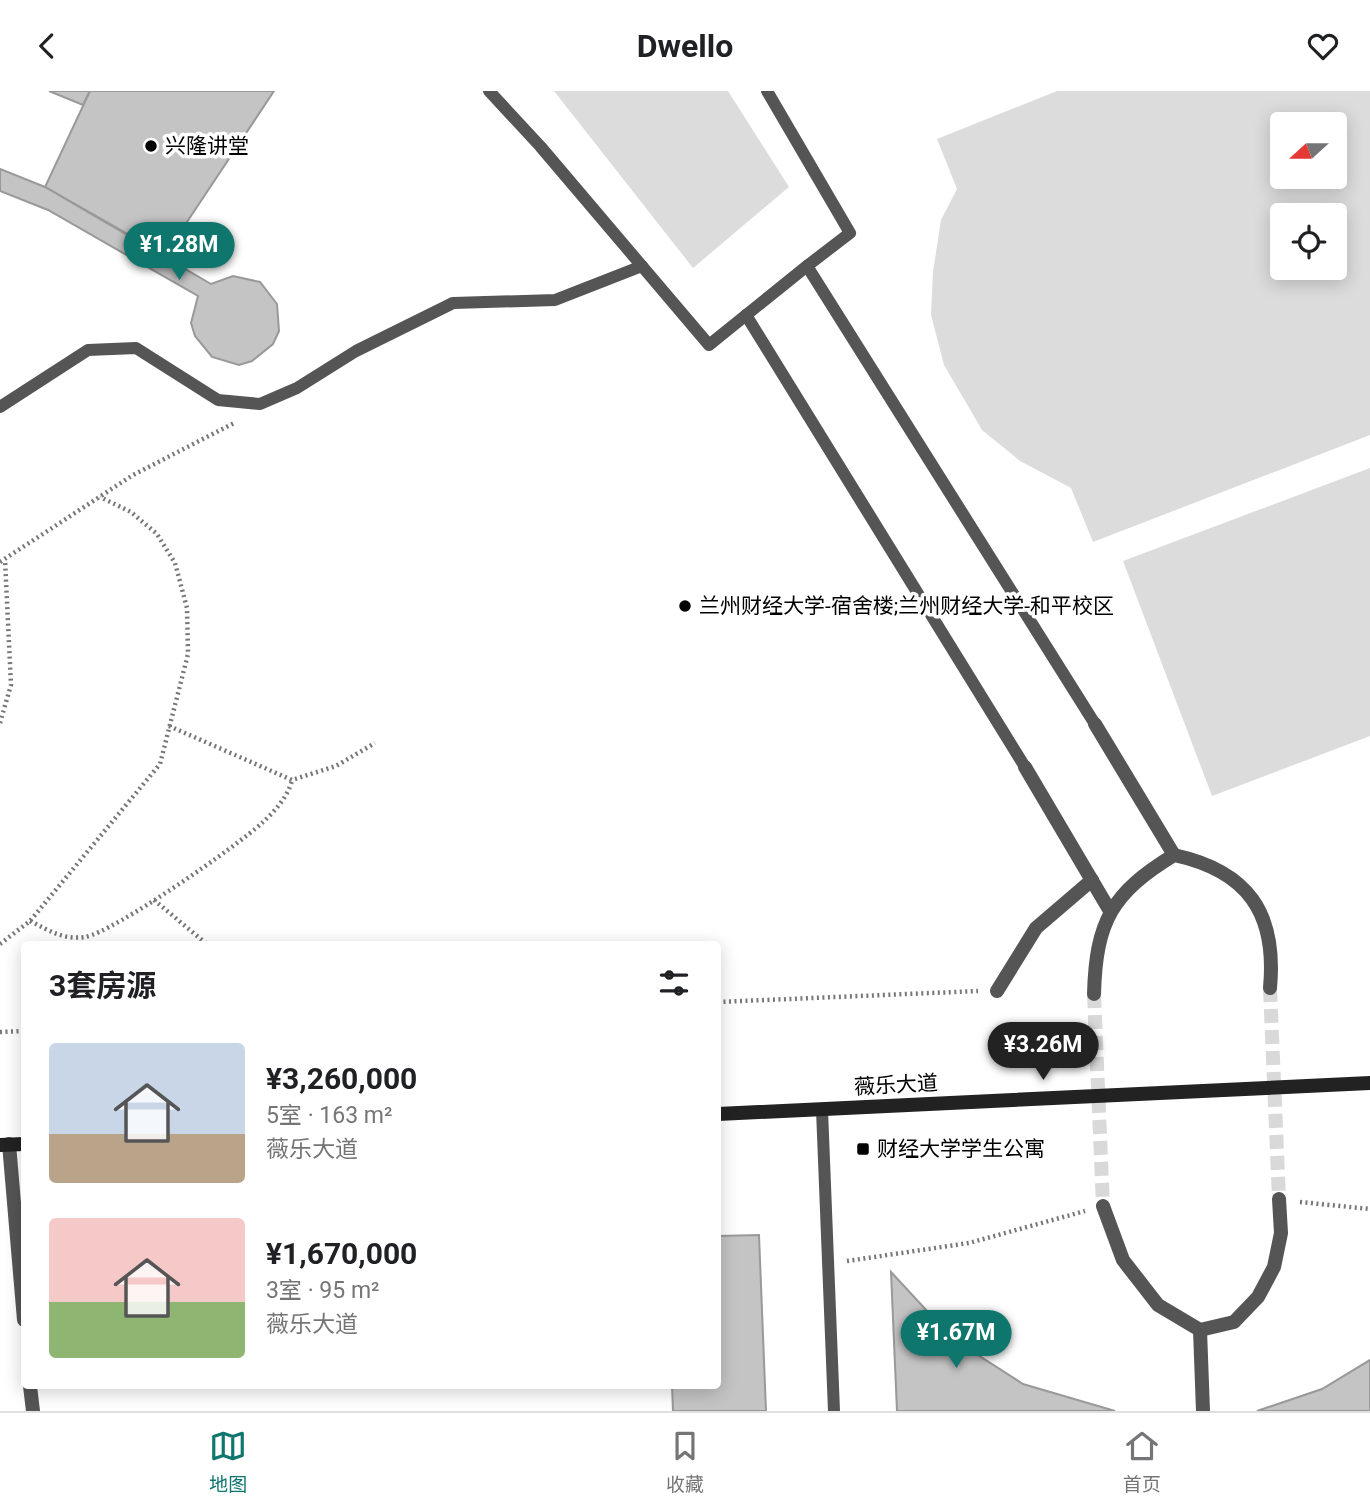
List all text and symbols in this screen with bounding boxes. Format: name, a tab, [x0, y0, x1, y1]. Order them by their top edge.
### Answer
icon: back	[28, 27, 66, 65]
text: Dwello	[637, 27, 733, 65]
icon: heart	[1304, 27, 1342, 65]
north arrow	[1270, 112, 1348, 189]
map controls	[1270, 112, 1347, 280]
place label: 兴隆讲堂	[165, 134, 249, 158]
marker: 兴隆讲堂	[143, 138, 159, 154]
button: locate	[1270, 203, 1347, 280]
pin: ¥1.28M	[122, 223, 236, 282]
text: ¥1.28M	[140, 231, 218, 258]
place label: 兰州财经大学-宿舍楼;兰州财经大学-和平校区	[699, 594, 1114, 618]
marker: 兰州财经大学-宿舍楼;兰州财经大学-和平校区	[677, 598, 693, 614]
icon: filters	[655, 964, 693, 1002]
text: 3套房源	[49, 968, 156, 1003]
pin: ¥3.26M	[986, 1023, 1100, 1082]
text: ¥3.26M	[1004, 1031, 1082, 1058]
text: ¥3,260,000	[266, 1061, 417, 1096]
icon: home	[105, 1071, 189, 1155]
street label: 薇乐大道	[853, 1071, 939, 1099]
text: 5室 · 163 m²	[266, 1102, 392, 1129]
text: 薇乐大道	[266, 1136, 358, 1163]
place label: 财经大学学生公寓	[877, 1137, 1045, 1161]
marker: 财经大学学生公寓	[855, 1141, 871, 1157]
text: ¥1,670,000	[266, 1236, 417, 1271]
icon: home	[105, 1246, 189, 1330]
text: 3室 · 95 m²	[266, 1277, 380, 1304]
text: 薇乐大道	[266, 1311, 358, 1338]
pin: ¥1.67M	[899, 1311, 1013, 1370]
text: ¥1.67M	[917, 1319, 995, 1346]
tab: 地图	[209, 1427, 247, 1496]
tab: 收藏	[666, 1427, 704, 1496]
tab: 首页	[1123, 1427, 1161, 1496]

